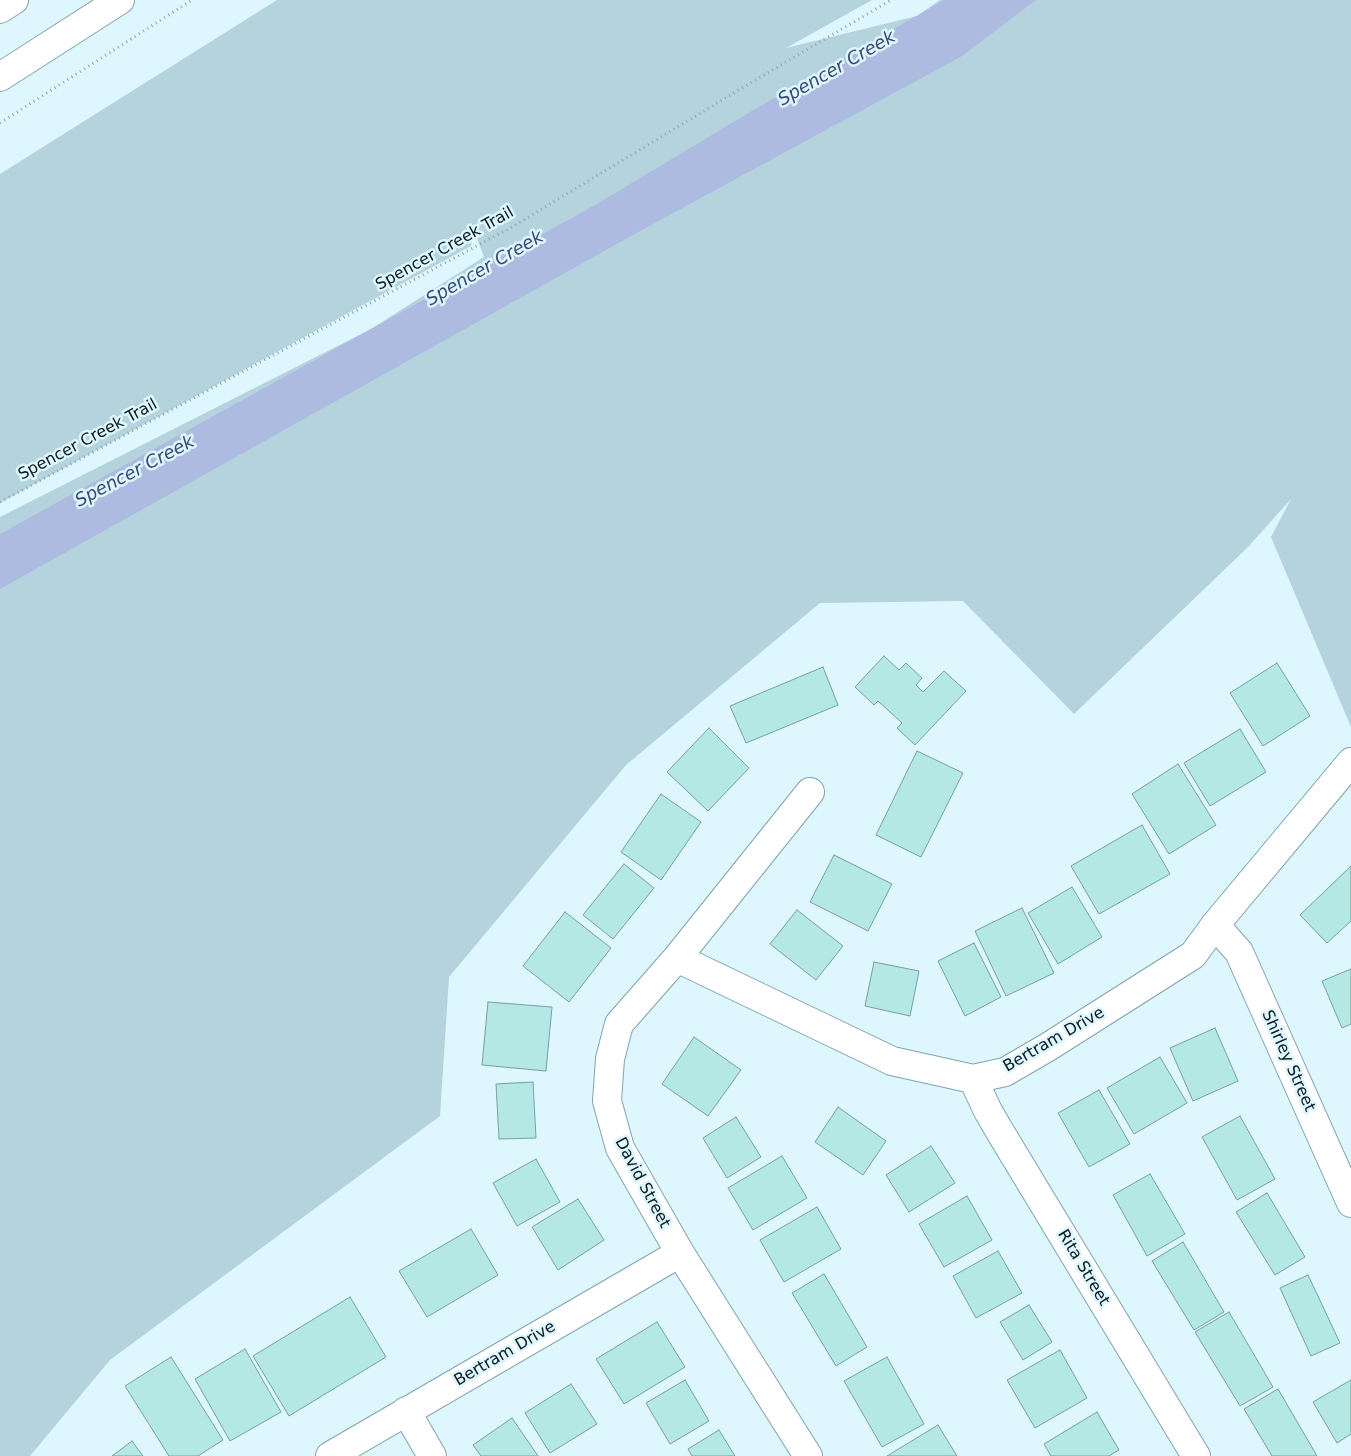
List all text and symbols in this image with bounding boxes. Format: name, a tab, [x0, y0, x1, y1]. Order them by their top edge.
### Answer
water label: Spencer Creek	[774, 27, 900, 111]
street label: Spencer Creek Trail	[373, 203, 517, 295]
water label: Spencer Creek	[422, 227, 548, 311]
street label: Spencer Creek Trail	[15, 395, 161, 485]
water label: Spencer Creek	[72, 431, 198, 513]
street label: Bertram Drive	[1000, 1003, 1108, 1077]
street label: Shirley Street	[1257, 1007, 1319, 1115]
street label: David Street	[610, 1134, 674, 1232]
street label: Rita Street	[1053, 1226, 1113, 1310]
street label: Bertram Drive	[451, 1317, 559, 1391]

